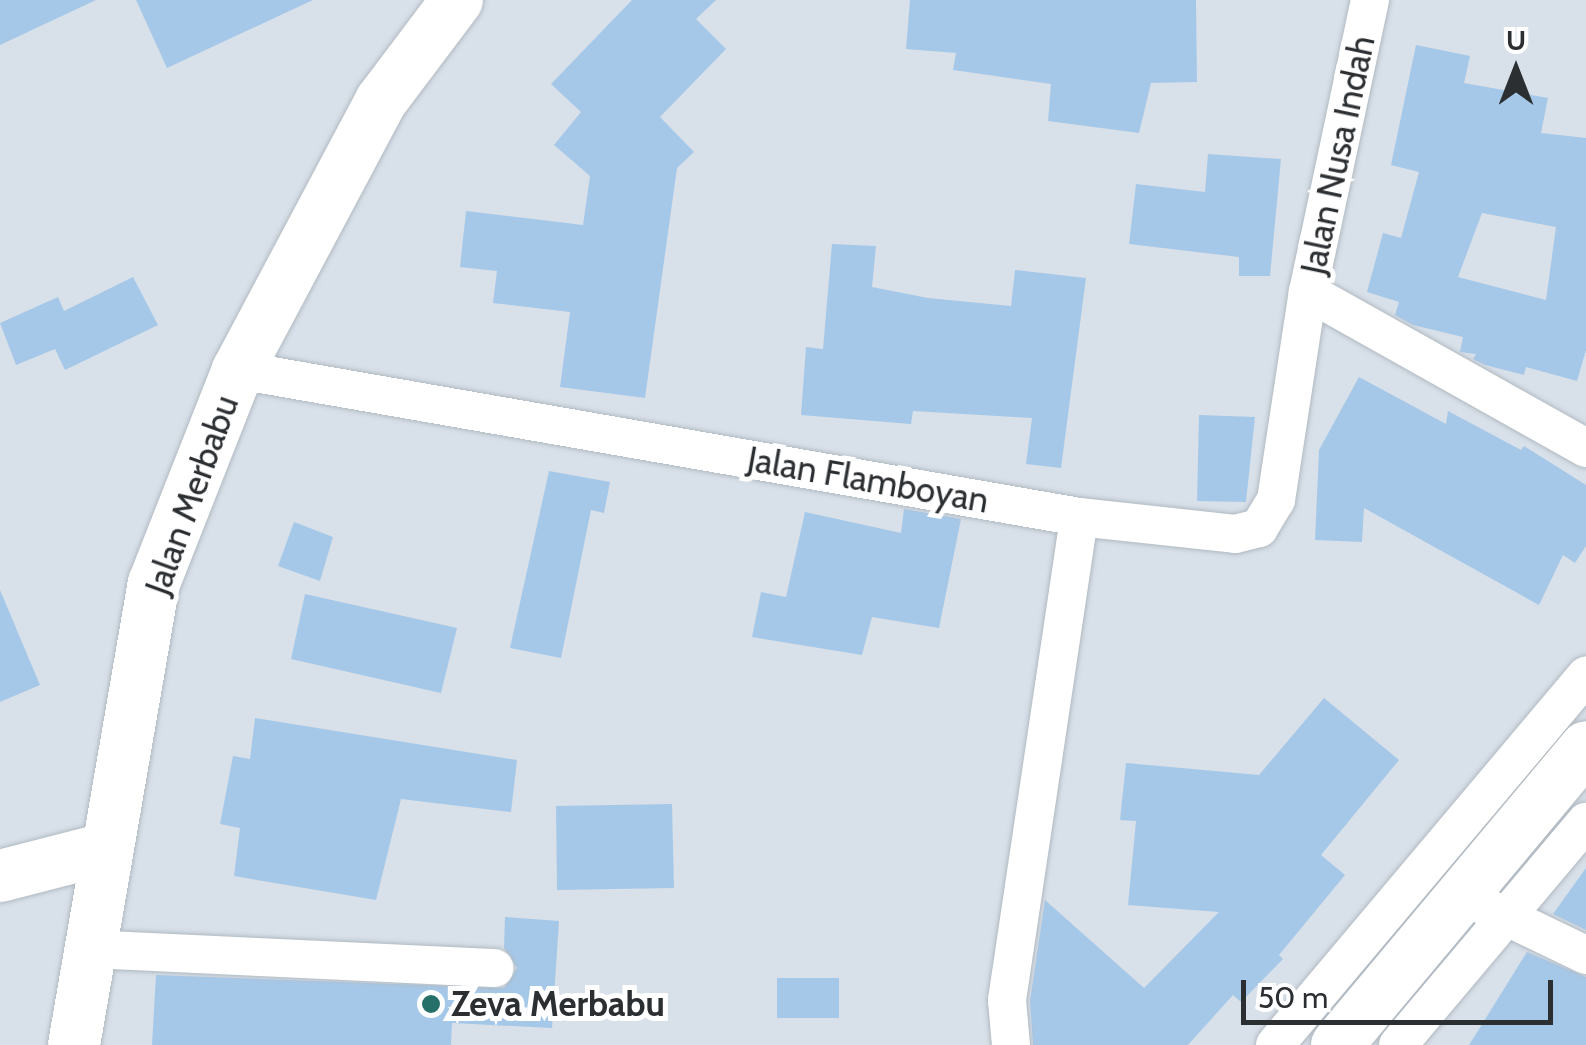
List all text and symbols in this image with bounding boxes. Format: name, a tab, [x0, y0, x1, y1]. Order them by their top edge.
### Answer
north arrow	[1466, 20, 1566, 120]
text: U	[1506, 23, 1526, 57]
street label: Jalan Nusa Indah	[1292, 32, 1384, 278]
street label: Jalan Merbabu	[137, 390, 247, 600]
street label: Jalan Flamboyan	[744, 438, 992, 522]
scale bar	[1246, 960, 1558, 1022]
text: 50 m	[1258, 979, 1328, 1016]
place label: Zeva Merbabu	[451, 983, 665, 1025]
marker: Zeva Merbabu	[420, 993, 442, 1015]

